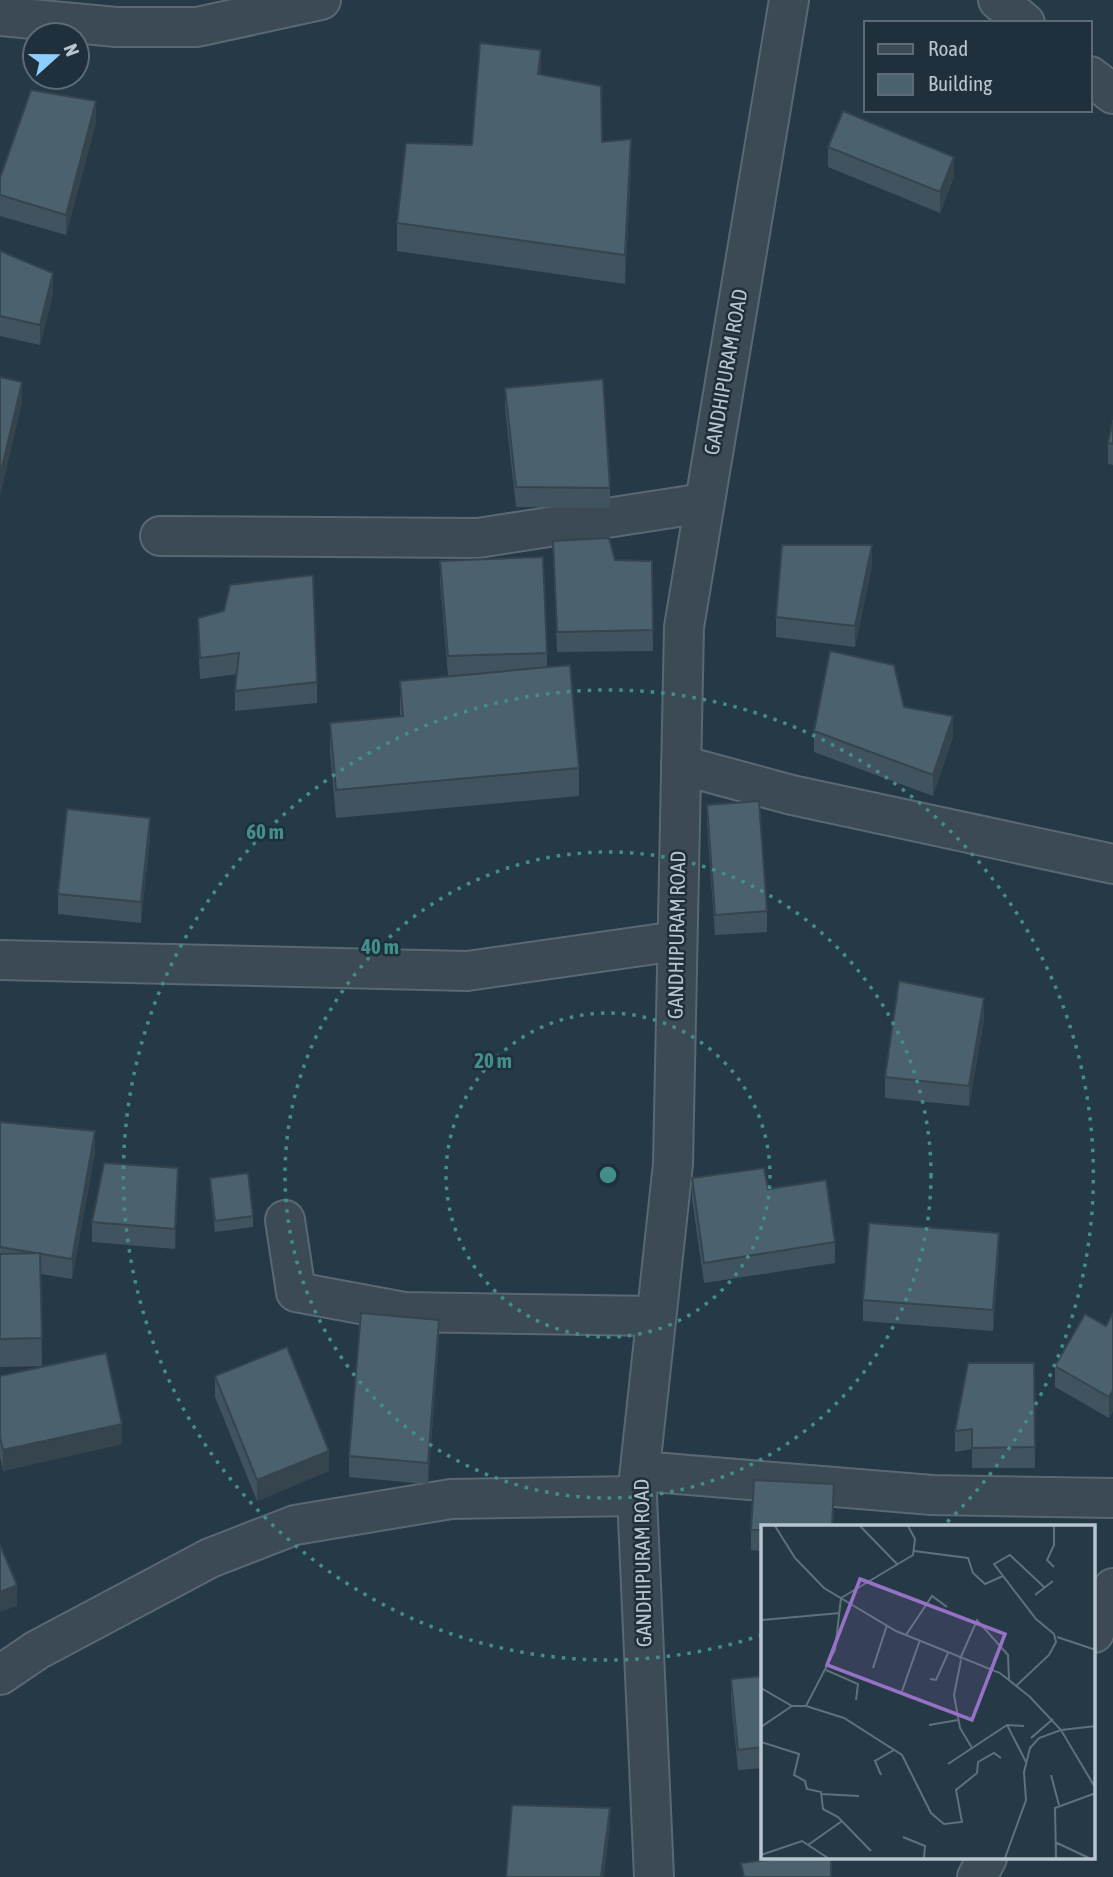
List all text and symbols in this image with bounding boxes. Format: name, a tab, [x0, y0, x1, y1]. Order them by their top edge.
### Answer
north arrow	[21, 21, 91, 91]
legend	[864, 21, 1092, 112]
text: Road	[928, 36, 968, 60]
text: N	[60, 41, 84, 59]
text: Building	[928, 71, 992, 95]
street label: GANDHIPURAM ROAD	[699, 287, 751, 457]
text: 60 m	[246, 819, 284, 843]
street label: GANDHIPURAM ROAD	[663, 851, 689, 1019]
text: 40 m	[360, 934, 399, 958]
text: 20 m	[474, 1048, 512, 1072]
centre of rings	[596, 1163, 620, 1187]
street label: GANDHIPURAM ROAD	[629, 1479, 655, 1647]
inset map	[761, 1525, 1096, 1860]

